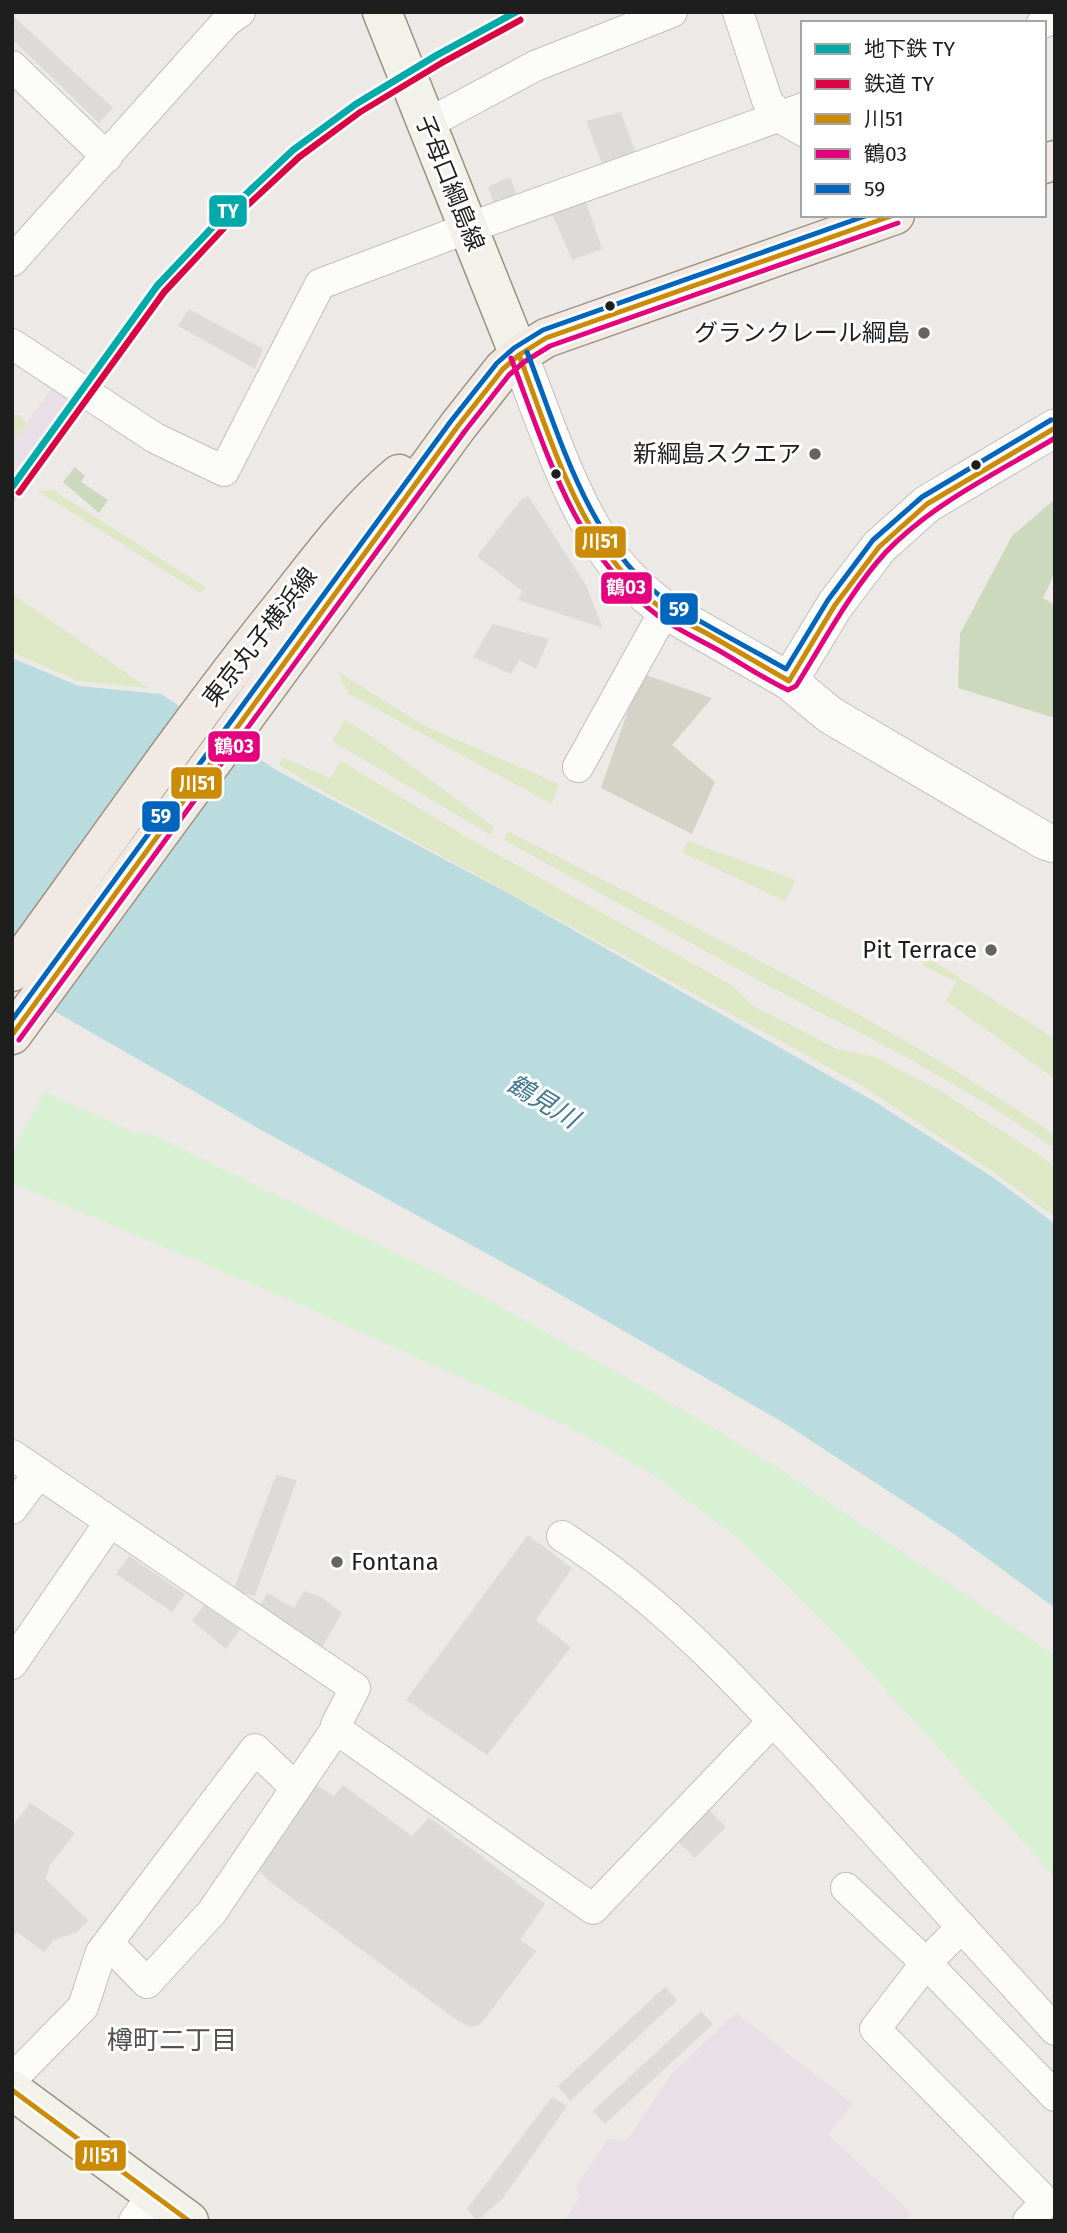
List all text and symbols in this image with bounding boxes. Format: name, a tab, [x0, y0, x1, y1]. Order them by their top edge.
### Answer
legend	[801, 21, 1046, 217]
text: 地下鉄 TY	[864, 36, 955, 62]
text: 鉄道 TY	[864, 71, 934, 97]
text: 川51	[864, 106, 904, 132]
street label: 子母口綱島線	[410, 111, 490, 255]
text: 鶴03	[864, 141, 907, 167]
text: 59	[864, 176, 885, 202]
line badge: TY	[208, 194, 248, 228]
text: TY	[217, 200, 239, 223]
unlabelled marker	[603, 299, 617, 313]
place label: グランクレール綱島	[694, 319, 910, 347]
marker: グランクレール綱島	[916, 325, 932, 341]
place label: 新綱島スクエア	[633, 440, 801, 468]
marker: 新綱島スクエア	[807, 446, 823, 462]
unlabelled marker	[969, 458, 983, 472]
unlabelled marker	[549, 467, 563, 481]
line badge: 川51	[574, 525, 627, 559]
text: 川51	[582, 530, 618, 553]
street label: 東京丸子横浜線	[197, 562, 323, 712]
line badge: 鶴03	[600, 571, 653, 605]
text: 鶴03	[606, 576, 646, 599]
line badge: 59	[659, 592, 699, 626]
text: 59	[669, 598, 690, 621]
line badge: 鶴03	[207, 730, 261, 763]
text: 鶴03	[214, 735, 254, 758]
line badge: 川51	[170, 766, 223, 800]
text: 川51	[179, 772, 215, 795]
line badge: 59	[141, 800, 181, 833]
text: 59	[151, 805, 172, 828]
place label: Pit Terrace	[862, 936, 977, 964]
marker: Pit Terrace	[983, 942, 999, 958]
water label: 鶴見川	[501, 1068, 587, 1136]
place label: Fontana	[351, 1548, 439, 1576]
marker: Fontana	[329, 1554, 345, 1570]
district label: 樽町二丁目	[107, 2025, 237, 2056]
line badge: 川51	[74, 2139, 127, 2172]
text: 川51	[82, 2144, 118, 2167]

